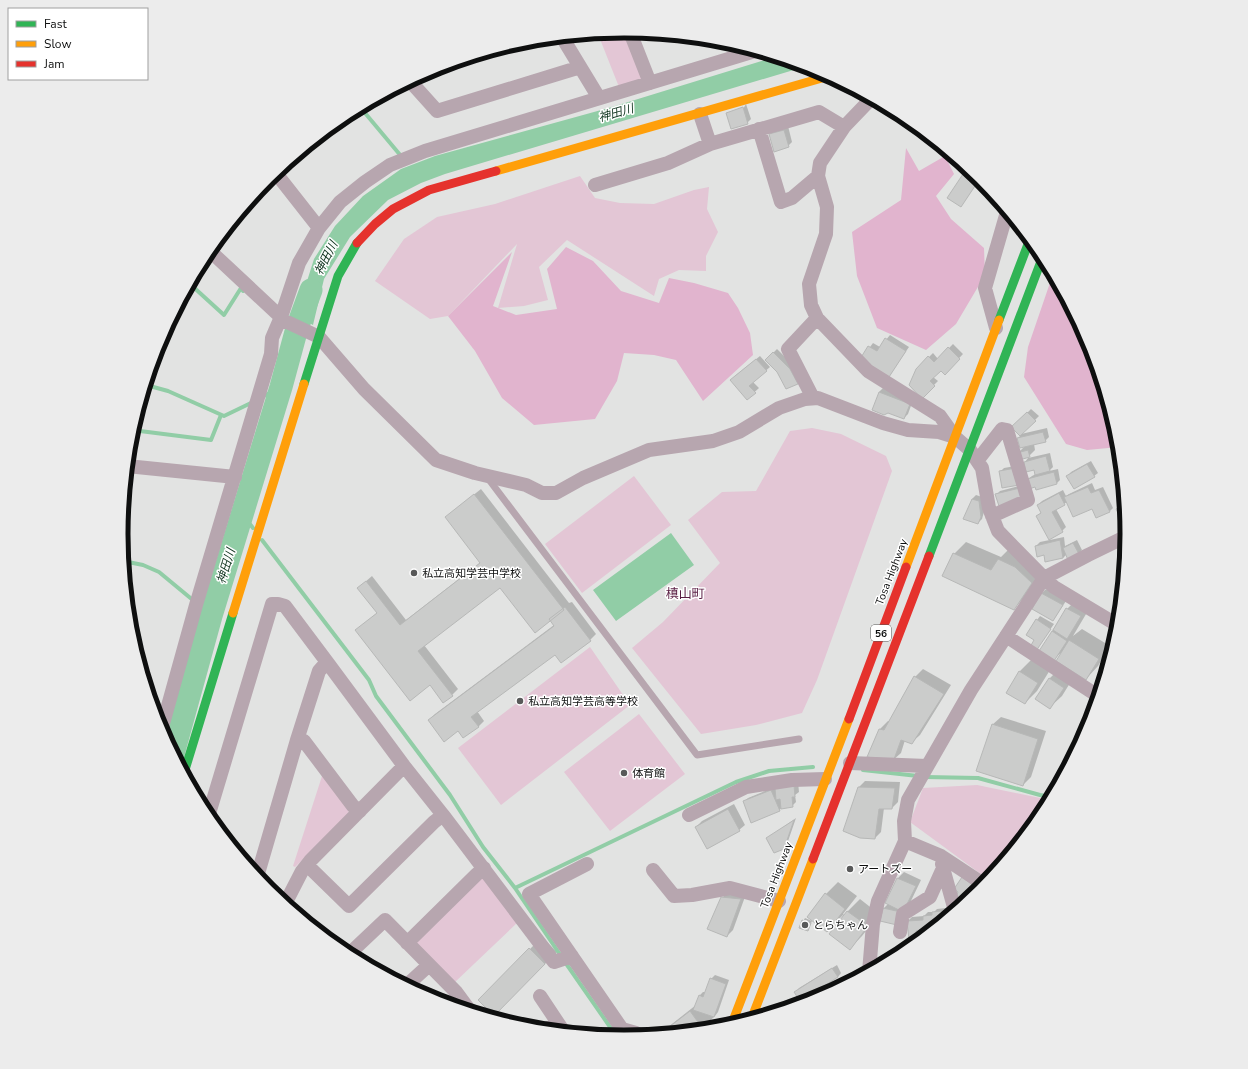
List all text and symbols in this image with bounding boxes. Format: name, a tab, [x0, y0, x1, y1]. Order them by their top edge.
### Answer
legend	[8, 8, 148, 80]
text: Fast	[44, 16, 67, 32]
text: Slow	[44, 36, 72, 52]
text: Jam	[43, 56, 65, 72]
water label: 神田川	[596, 100, 637, 126]
water label: 神田川	[311, 237, 342, 278]
street label: Tosa Highway	[872, 537, 911, 608]
water label: 神田川	[213, 545, 239, 586]
place label: 私立高知学芸中学校	[422, 566, 521, 581]
marker: 私立高知学芸中学校	[409, 568, 419, 578]
district label: 槙山町	[665, 585, 705, 603]
road number: 56	[871, 625, 891, 641]
place label: 私立高知学芸高等学校	[528, 694, 638, 709]
marker: 私立高知学芸高等学校	[515, 696, 525, 706]
place label: 体育館	[632, 766, 665, 781]
marker: 体育館	[619, 768, 629, 778]
street label: Tosa Highway	[757, 840, 796, 911]
place label: アートズー	[858, 862, 912, 877]
marker: アートズー	[845, 864, 855, 874]
place label: とらちゃん	[813, 918, 868, 933]
marker: とらちゃん	[800, 920, 810, 930]

